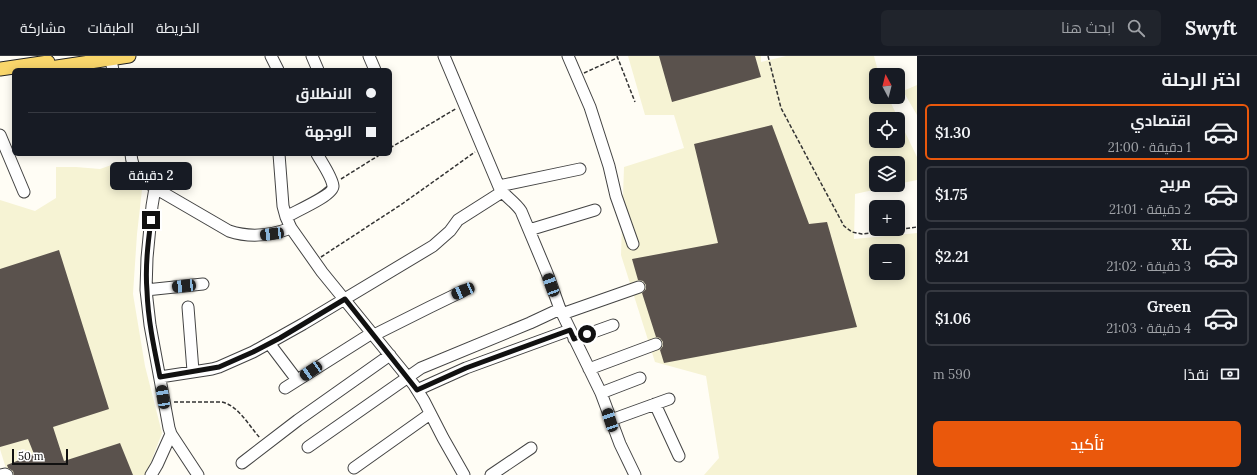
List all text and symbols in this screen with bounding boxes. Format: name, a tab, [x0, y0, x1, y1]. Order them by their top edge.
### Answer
search box	[881, 10, 1161, 46]
text: Swyft	[1185, 16, 1237, 40]
icon: search	[1125, 17, 1147, 39]
text: ابحث هنا	[1061, 18, 1115, 37]
text: مشاركة	[20, 19, 66, 37]
text: الطبقات	[88, 19, 134, 37]
text: الخريطة	[156, 19, 200, 37]
north arrow	[869, 68, 905, 104]
map controls	[869, 68, 905, 280]
text: اختر الرحلة	[1161, 68, 1241, 91]
text: الانطلاق	[296, 84, 352, 103]
text: اقتصادي	[1131, 111, 1191, 130]
button: locate	[869, 112, 905, 148]
icon: car	[1203, 114, 1239, 150]
text: الوجهة	[305, 122, 352, 141]
text: $1.30	[935, 123, 971, 142]
text: 1 دقيقة · 21:00	[1108, 139, 1191, 156]
button: layers	[869, 156, 905, 192]
callout: 2 دقيقة	[110, 162, 192, 190]
text: 2 دقيقة	[129, 167, 174, 184]
text: مريح	[1159, 173, 1191, 192]
icon: car	[1203, 176, 1239, 212]
text: $1.75	[935, 185, 968, 204]
button: +	[869, 200, 905, 236]
text: 2 دقيقة · 21:01	[1109, 201, 1191, 218]
route end	[142, 211, 160, 229]
car	[259, 227, 285, 241]
text: XL	[1171, 235, 1191, 254]
icon: car	[1203, 238, 1239, 274]
button: −	[869, 244, 905, 280]
text: $2.21	[935, 247, 969, 266]
text: 3 دقيقة · 21:02	[1106, 258, 1191, 275]
car	[541, 272, 561, 298]
car	[171, 279, 197, 293]
car	[450, 281, 476, 301]
text: Green	[1147, 297, 1191, 316]
icon: car	[1203, 300, 1239, 336]
text: $1.06	[935, 309, 971, 328]
text: 4 دقيقة · 21:03	[1106, 320, 1191, 337]
route start	[578, 325, 596, 343]
car	[298, 359, 324, 383]
icon: cash	[1219, 363, 1241, 385]
text: نقدًا	[1183, 365, 1209, 384]
text: 590 m	[933, 366, 971, 383]
car	[155, 384, 171, 410]
car	[601, 407, 619, 433]
button: تأكيد	[933, 421, 1241, 467]
scale bar	[12, 447, 68, 466]
text: 50 m	[18, 449, 44, 463]

